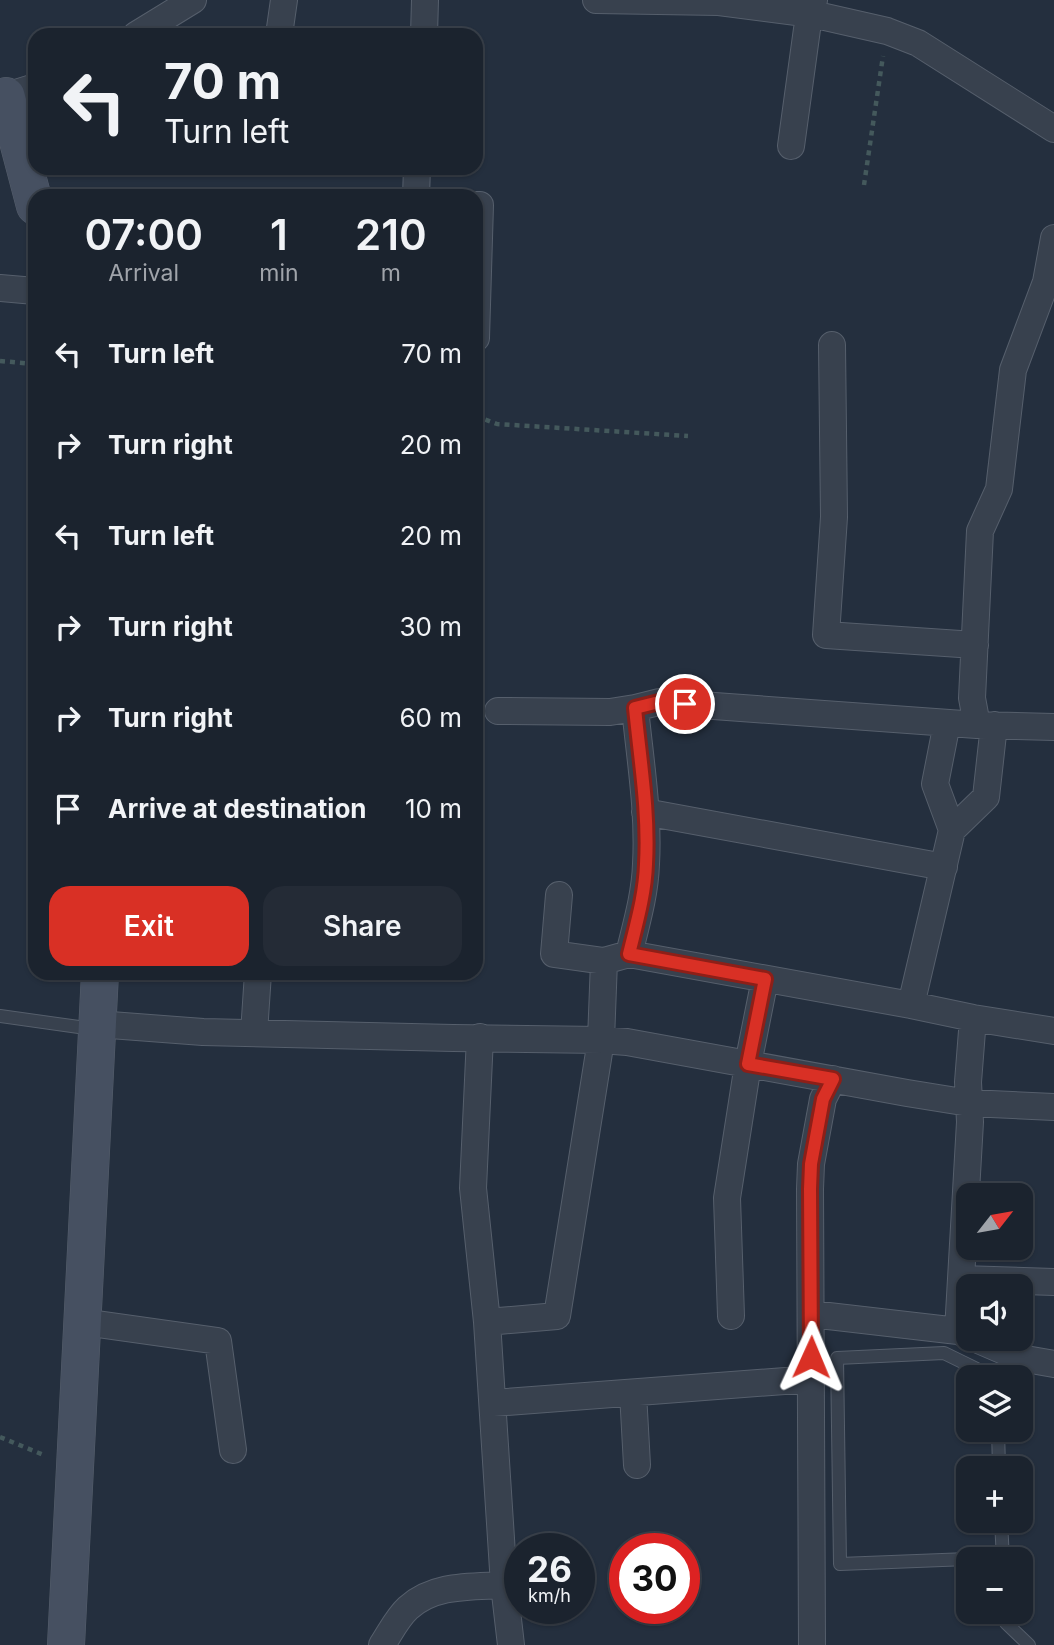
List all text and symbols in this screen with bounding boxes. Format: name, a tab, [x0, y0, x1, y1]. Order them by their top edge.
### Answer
text: 70 m	[164, 52, 281, 111]
icon: left	[49, 56, 140, 147]
text: Turn left	[164, 112, 289, 151]
text: 07:00	[84, 209, 203, 260]
text: 1	[270, 209, 288, 260]
text: 210	[355, 209, 427, 260]
text: Arrival	[108, 259, 179, 287]
text: min	[259, 259, 299, 287]
text: m	[381, 259, 401, 287]
icon: left	[49, 335, 87, 373]
text: Turn left	[108, 338, 214, 369]
text: 70 m	[401, 338, 462, 369]
icon: right	[49, 426, 87, 464]
text: Turn right	[108, 429, 233, 460]
text: 20 m	[400, 429, 462, 460]
icon: left	[49, 517, 87, 555]
text: Turn left	[108, 520, 214, 551]
text: 20 m	[400, 520, 462, 551]
icon: right	[49, 608, 87, 646]
text: Turn right	[108, 611, 233, 642]
text: 30 m	[399, 611, 462, 642]
pin	[655, 674, 715, 734]
icon: arrive	[666, 685, 704, 723]
icon: right	[49, 699, 87, 737]
text: Turn right	[108, 702, 233, 733]
text: 60 m	[399, 702, 462, 733]
icon: arrive	[49, 790, 87, 828]
text: Arrive at destination	[108, 793, 367, 824]
text: 10 m	[405, 793, 462, 824]
button: Exit	[49, 886, 249, 966]
button: Share	[263, 886, 462, 966]
north arrow	[956, 1183, 1032, 1260]
map controls	[956, 1183, 1033, 1624]
button: sound	[956, 1274, 1033, 1351]
position arrow	[774, 1320, 848, 1394]
button: layers	[956, 1365, 1033, 1442]
button: +	[956, 1456, 1033, 1533]
speed limit sign: 30	[609, 1533, 700, 1624]
button: −	[956, 1547, 1033, 1624]
text: 26	[527, 1548, 572, 1590]
text: km/h	[528, 1585, 571, 1606]

